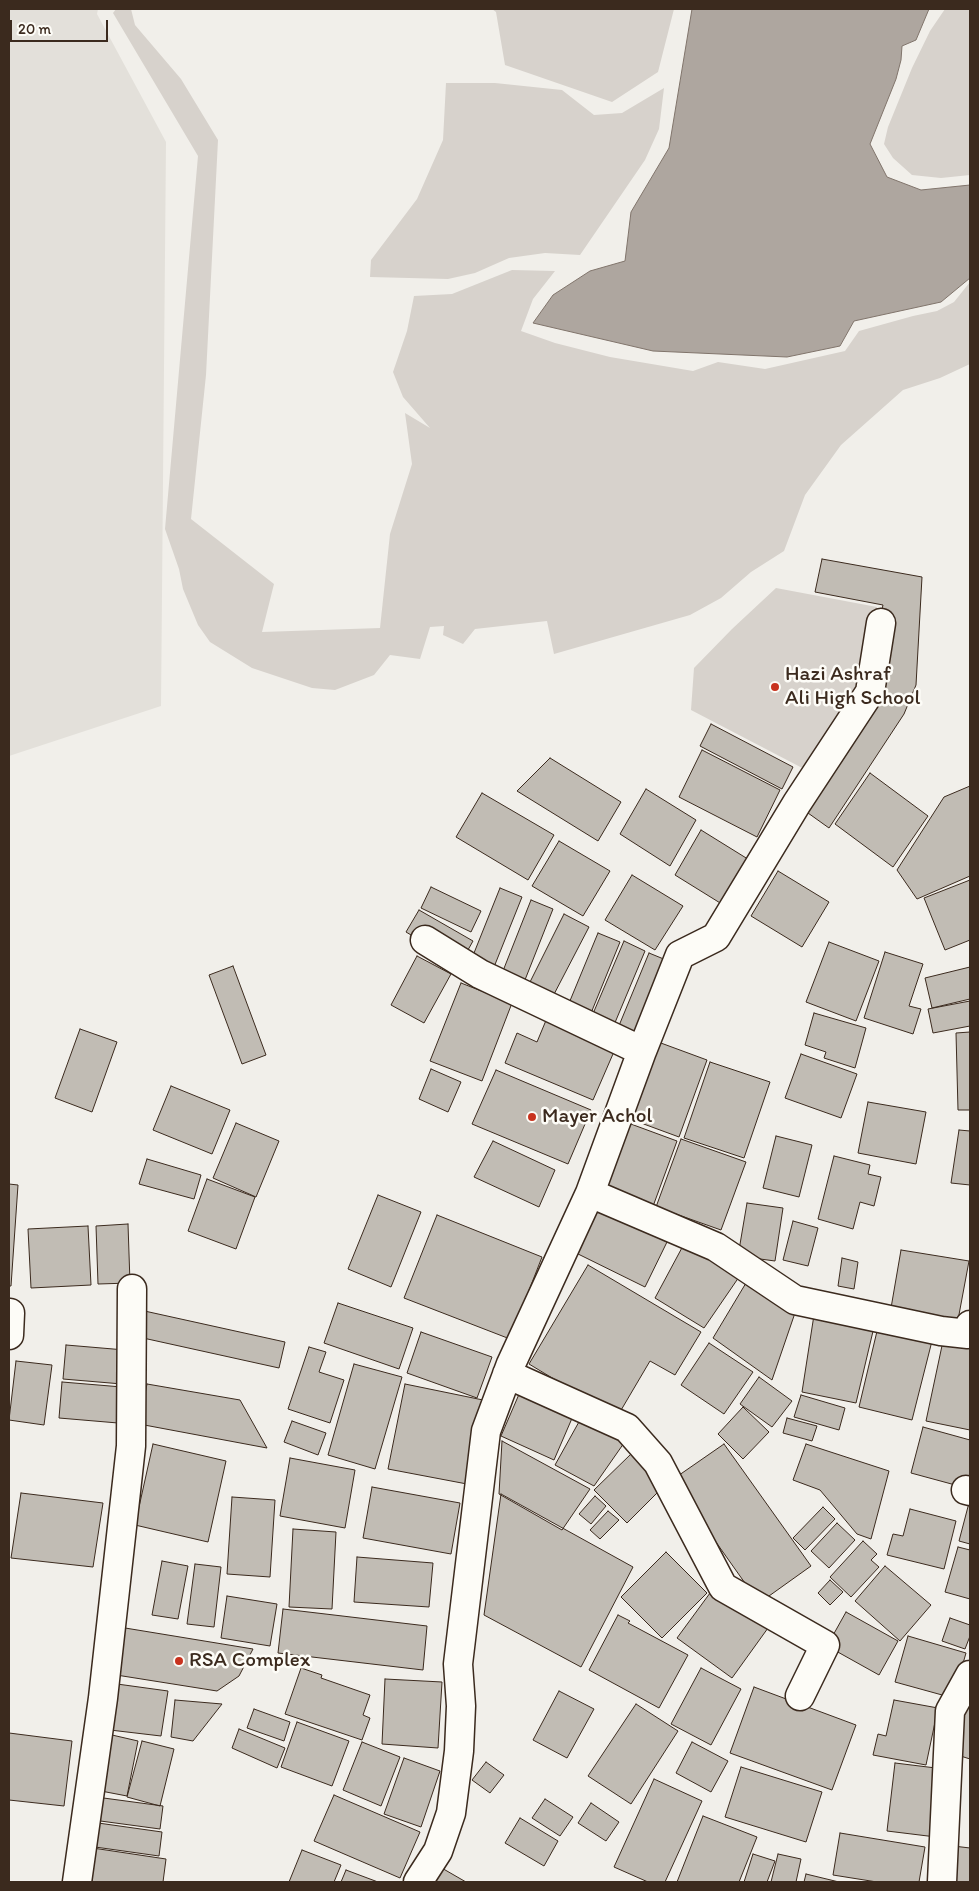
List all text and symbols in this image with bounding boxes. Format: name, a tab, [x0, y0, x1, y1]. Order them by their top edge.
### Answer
scale bar	[12, 10, 110, 42]
text: 20 m	[18, 20, 51, 38]
place label: Hazi Ashraf Ali High School	[785, 662, 920, 712]
marker: Hazi Ashraf Ali High School	[769, 681, 781, 693]
place label: Mayer Achol	[542, 1104, 652, 1130]
marker: Mayer Achol	[526, 1111, 538, 1123]
place label: RSA Complex	[189, 1648, 310, 1674]
marker: RSA Complex	[173, 1655, 185, 1667]

